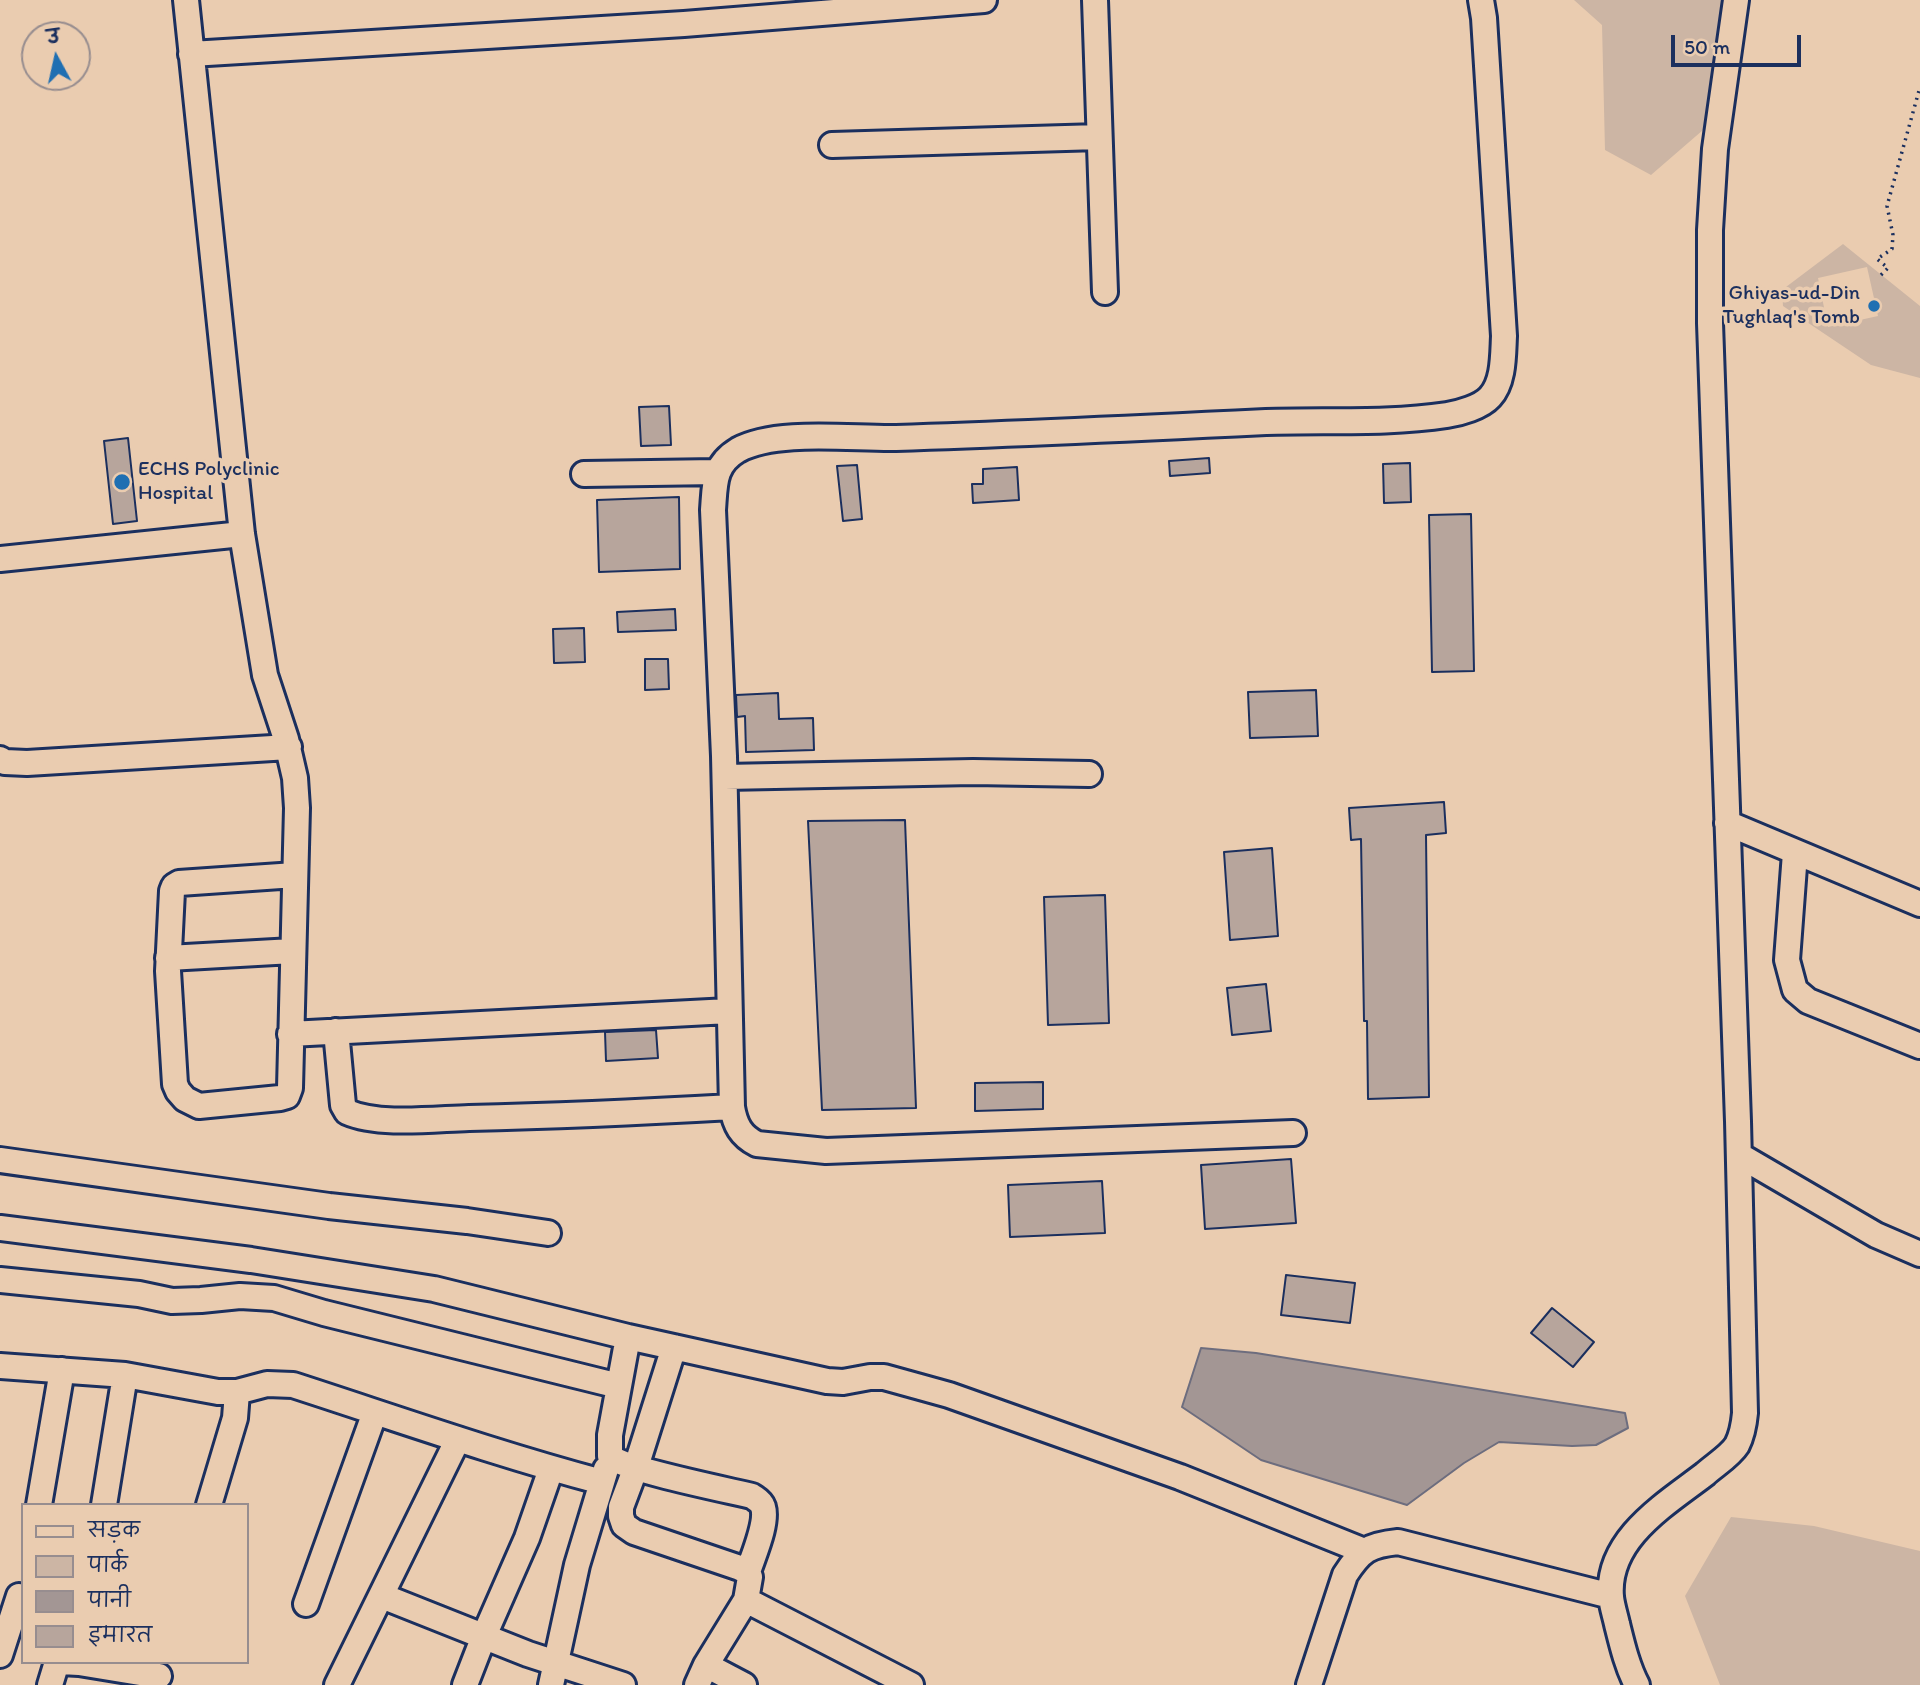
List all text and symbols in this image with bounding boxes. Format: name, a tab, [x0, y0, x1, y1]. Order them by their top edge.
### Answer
north arrow	[21, 21, 91, 91]
scale bar	[1675, 21, 1804, 65]
text: उ	[45, 24, 61, 49]
text: 50 m	[1684, 34, 1730, 59]
place label: Ghiyas-ud-Din Tughlaq's Tomb	[1723, 281, 1860, 331]
marker: Ghiyas-ud-Din Tughlaq's Tomb	[1866, 298, 1882, 314]
place label: ECHS Polyclinic Hospital	[138, 457, 280, 507]
marker: ECHS Polyclinic Hospital	[112, 472, 132, 492]
legend	[21, 1503, 248, 1664]
text: सड़क	[88, 1517, 140, 1542]
text: पार्क	[88, 1552, 128, 1577]
text: पानी	[88, 1587, 131, 1612]
text: इमारत	[88, 1622, 152, 1647]

